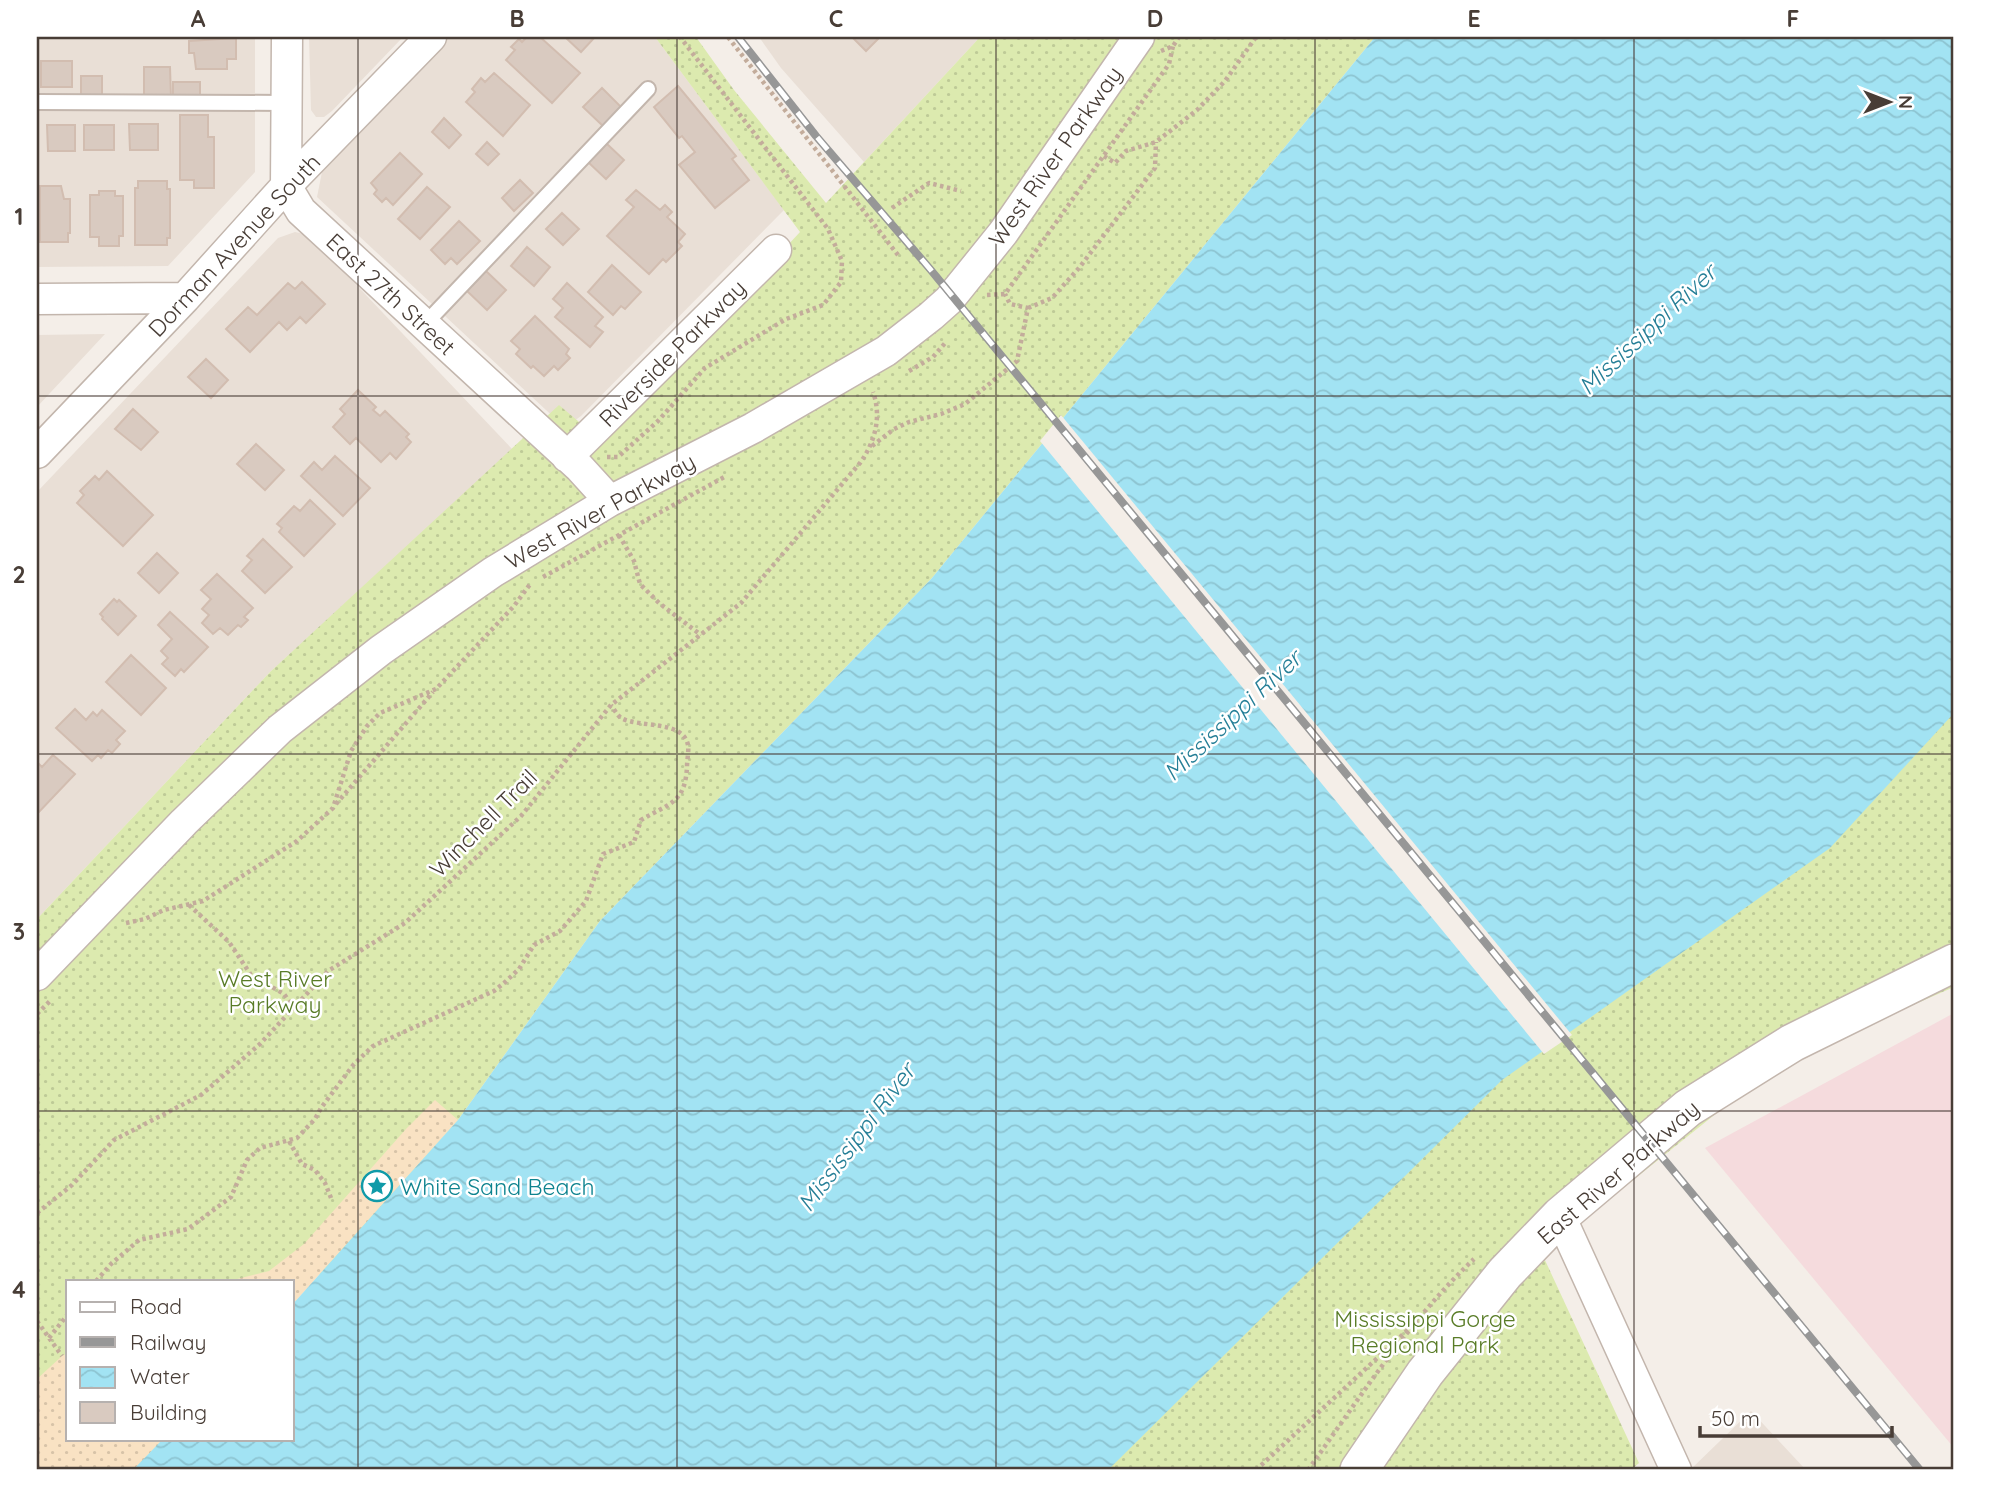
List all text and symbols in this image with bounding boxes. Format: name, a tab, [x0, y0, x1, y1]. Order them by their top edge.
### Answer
text: A	[191, 4, 206, 33]
text: B	[509, 4, 525, 33]
text: C	[829, 4, 843, 33]
text: D	[1147, 4, 1163, 33]
text: E	[1467, 4, 1481, 33]
text: F	[1787, 4, 1799, 33]
street label: West River Parkway	[982, 60, 1128, 252]
north arrow	[1854, 66, 1924, 136]
text: N	[1894, 95, 1918, 109]
street label: Dorman Avenue South	[142, 147, 326, 343]
text: 1	[15, 202, 23, 231]
street label: East 27th Street	[320, 227, 462, 361]
water label: Mississippi River	[1572, 256, 1724, 401]
street label: Riverside Parkway	[592, 273, 752, 433]
street label: West River Parkway	[500, 447, 700, 575]
text: 2	[12, 560, 26, 589]
water label: Mississippi River	[1157, 642, 1309, 787]
street label: Winchell Trail	[423, 763, 543, 883]
text: 3	[13, 917, 25, 946]
park label: West River Parkway	[218, 964, 332, 1019]
water label: Mississippi River	[791, 1055, 923, 1217]
street label: East River Parkway	[1531, 1094, 1705, 1250]
place icon: White Sand Beach	[360, 1169, 394, 1203]
place label: White Sand Beach	[400, 1172, 595, 1201]
text: 4	[12, 1275, 26, 1304]
legend	[66, 1280, 294, 1440]
text: Road	[130, 1293, 182, 1319]
park label: Mississippi Gorge Regional Park	[1334, 1304, 1516, 1359]
text: Railway	[130, 1329, 206, 1355]
text: Water	[130, 1363, 190, 1389]
scale bar	[1700, 1395, 1893, 1439]
text: Building	[130, 1399, 207, 1425]
text: 50 m	[1711, 1405, 1760, 1431]

